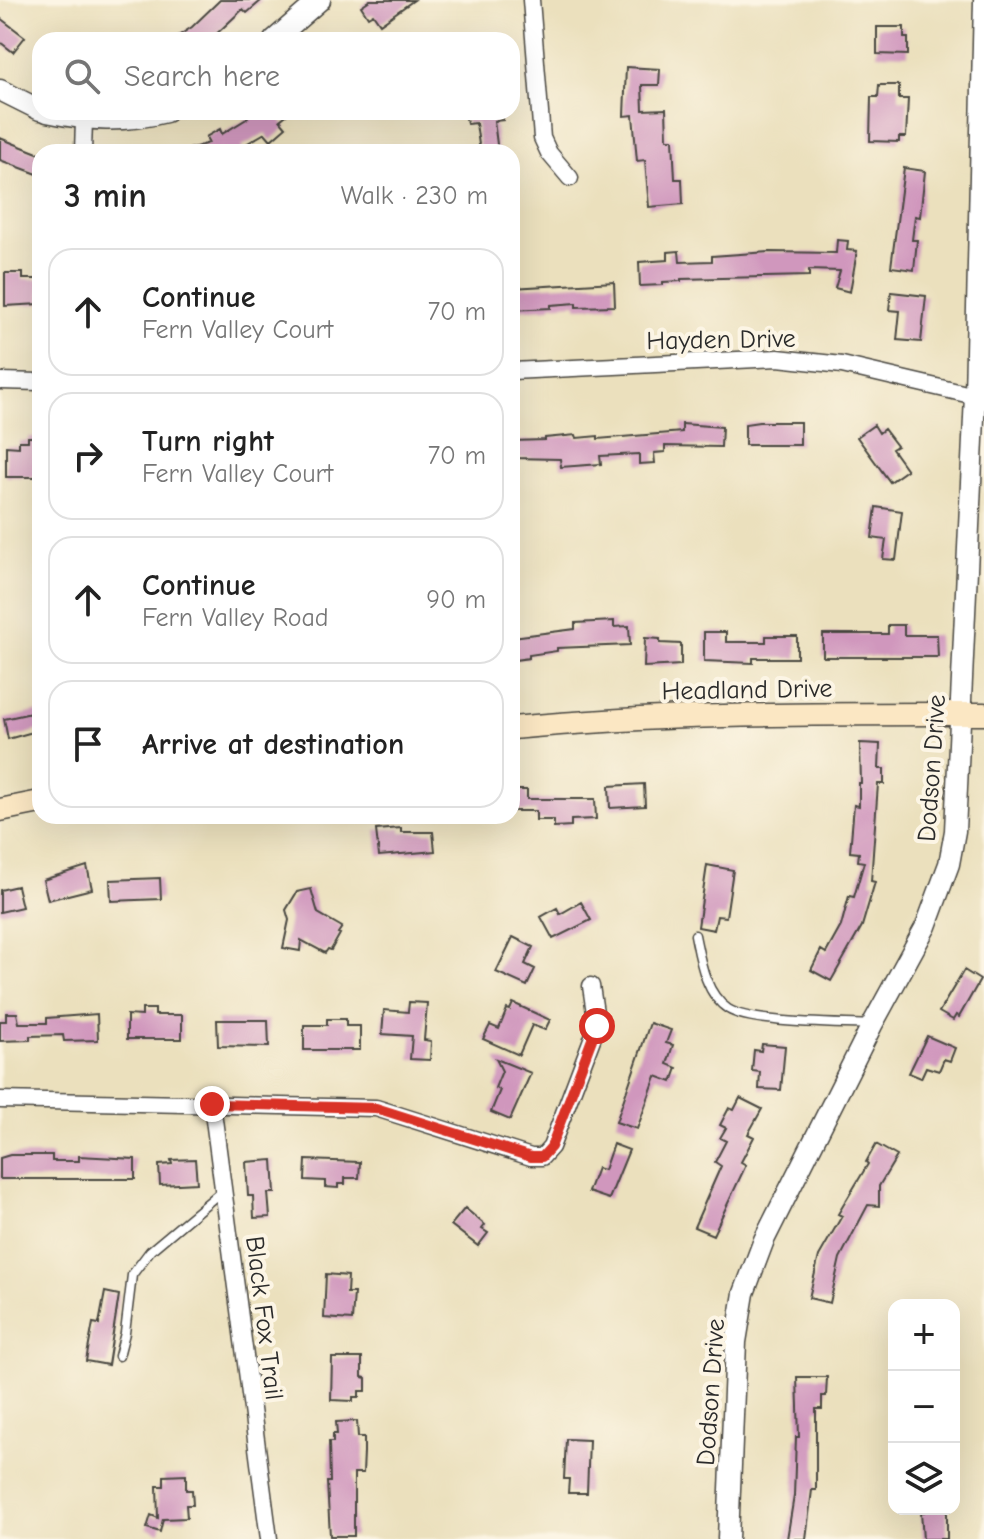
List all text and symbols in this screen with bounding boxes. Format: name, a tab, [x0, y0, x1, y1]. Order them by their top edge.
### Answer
search box	[32, 32, 520, 120]
icon: search	[60, 54, 104, 98]
text: Search here	[124, 59, 280, 94]
text: 3 min	[64, 176, 147, 216]
text: Walk · 230 m	[341, 181, 488, 211]
text: Continue	[142, 280, 256, 315]
icon: ahead	[66, 290, 110, 334]
text: 70 m	[428, 297, 486, 327]
text: Fern Valley Court	[142, 315, 333, 345]
street label: Hayden Drive	[646, 324, 796, 356]
text: Turn right	[142, 424, 274, 459]
icon: right	[66, 434, 110, 478]
text: 70 m	[428, 441, 486, 471]
text: Fern Valley Court	[142, 459, 333, 489]
text: Continue	[142, 568, 256, 603]
icon: ahead	[66, 578, 110, 622]
text: 90 m	[426, 585, 486, 615]
text: Fern Valley Road	[142, 603, 329, 633]
street label: Headland Drive	[661, 674, 833, 706]
street label: Dodson Drive	[912, 693, 952, 843]
icon: arrive	[66, 722, 110, 766]
text: Arrive at destination	[142, 727, 404, 762]
route start	[579, 1008, 615, 1044]
route end	[194, 1086, 230, 1122]
street label: Black Fox Trail	[239, 1234, 289, 1402]
map controls	[888, 1299, 960, 1515]
button: +	[888, 1299, 960, 1371]
street label: Dodson Drive	[691, 1317, 731, 1467]
button: −	[888, 1371, 960, 1443]
button: layers	[888, 1443, 960, 1515]

